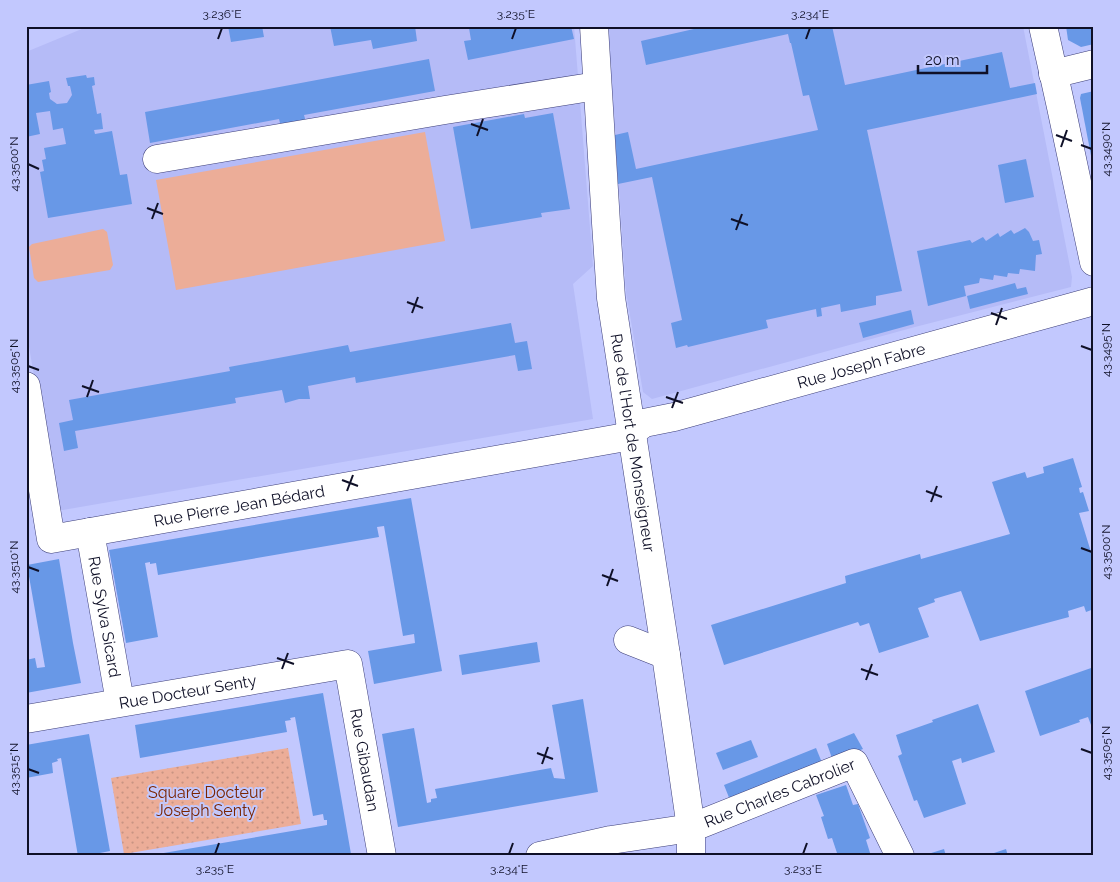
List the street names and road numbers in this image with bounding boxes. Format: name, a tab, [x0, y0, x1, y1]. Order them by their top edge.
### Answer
street label: Rue de l'Hort de Monseigneur	[607, 332, 659, 554]
street label: Rue Joseph Fabre	[795, 339, 927, 393]
street label: Rue Pierre Jean Bédard	[152, 482, 326, 531]
street label: Rue Sylva Sicard	[84, 555, 124, 679]
street label: Rue Docteur Senty	[118, 671, 258, 713]
street label: Rue Gibaudan	[346, 707, 383, 813]
street label: Rue Charles Cabrolier	[701, 754, 858, 832]

